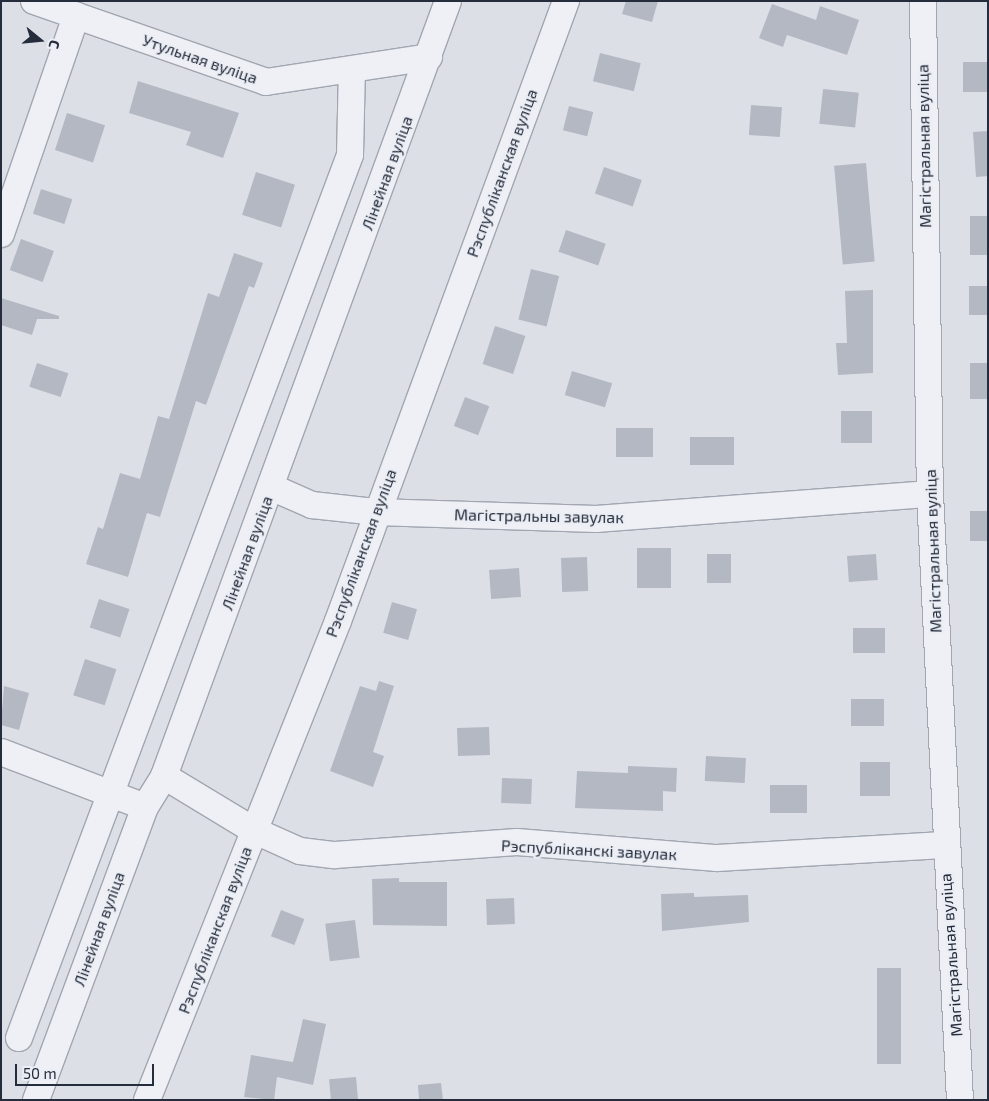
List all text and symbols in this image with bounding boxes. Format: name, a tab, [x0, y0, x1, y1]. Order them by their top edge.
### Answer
north arrow	[15, 15, 65, 65]
street label: Утульная вуліца	[140, 30, 260, 88]
text: С	[45, 38, 64, 51]
street label: Магістральная вуліца	[913, 64, 935, 228]
street label: Рэспубліканская вуліца	[463, 86, 541, 260]
street label: Лінейная вуліца	[357, 113, 417, 233]
street label: Рэспубліканская вуліца	[322, 466, 400, 640]
street label: Магістральная вуліца	[921, 469, 945, 633]
street label: Лінейная вуліца	[217, 493, 277, 613]
street label: Магістральны завулак	[454, 505, 624, 527]
street label: Рэспубліканскі завулак	[501, 836, 677, 864]
street label: Рэспубліканская вуліца	[174, 844, 256, 1016]
street label: Лінейная вуліца	[69, 869, 129, 989]
street label: Магістральная вуліца	[936, 873, 966, 1037]
scale bar	[18, 1054, 156, 1086]
text: 50 m	[23, 1064, 57, 1082]

